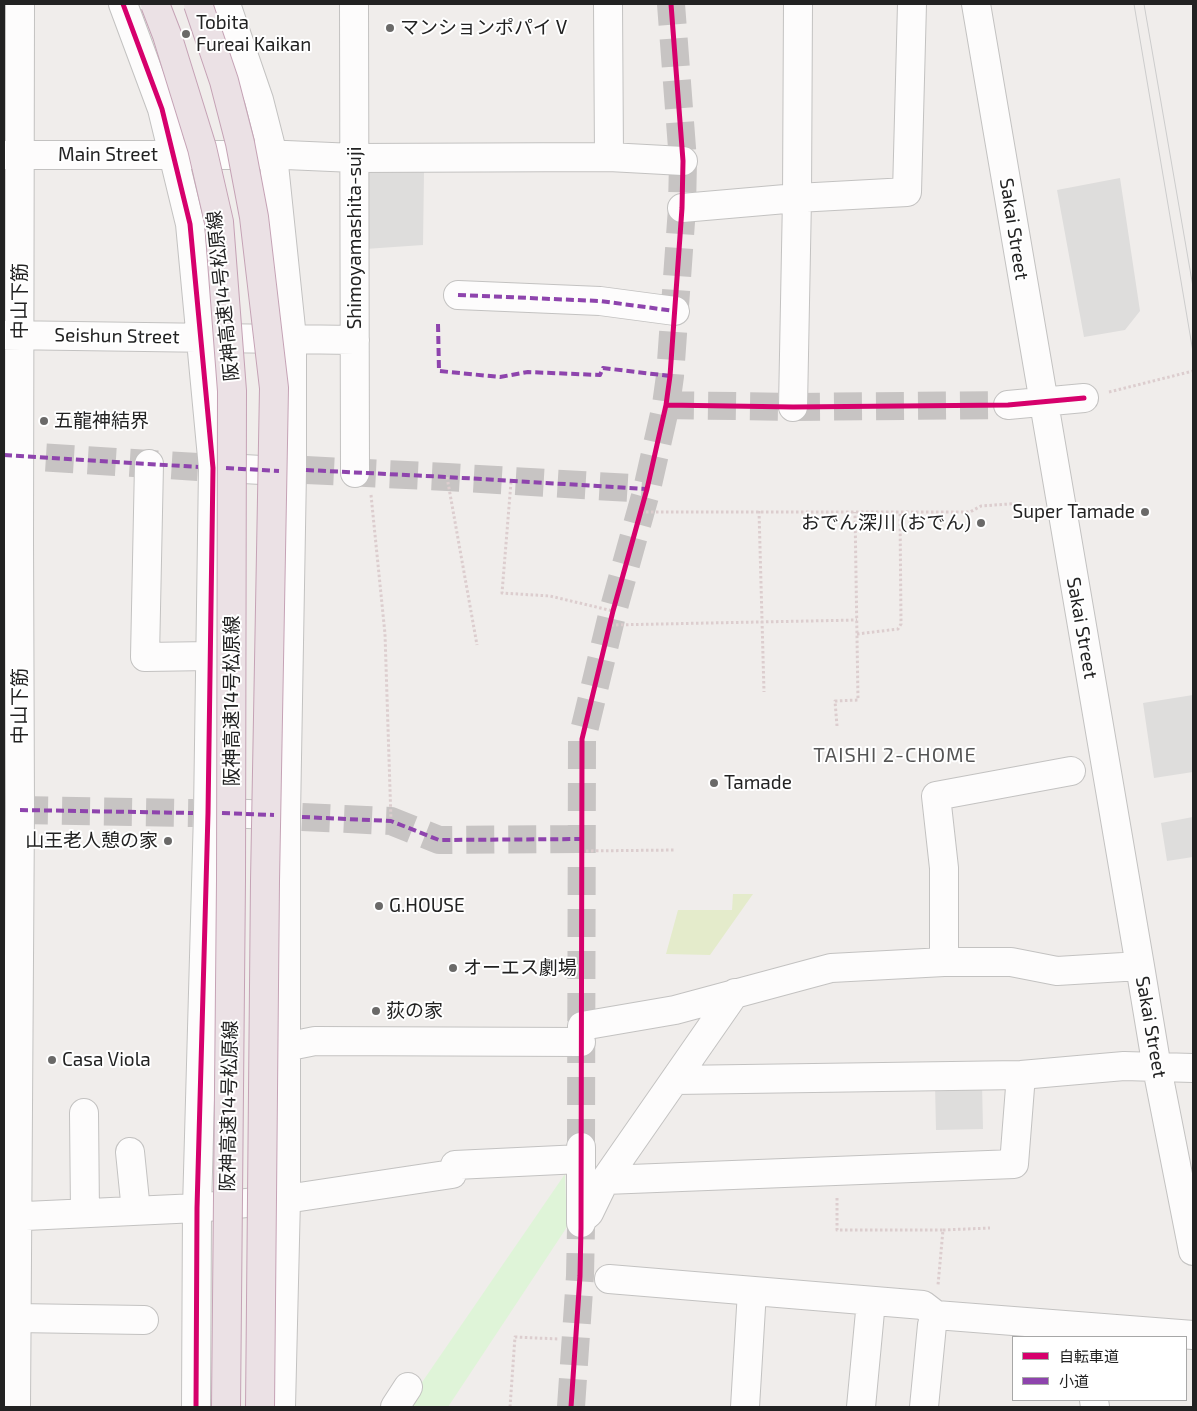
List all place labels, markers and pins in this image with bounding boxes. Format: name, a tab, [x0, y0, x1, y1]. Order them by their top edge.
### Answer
place label: Tobita Fureai Kaikan	[196, 12, 311, 56]
place label: マンションポパイⅤ	[400, 17, 571, 39]
marker: マンションポパイⅤ	[384, 22, 396, 34]
marker: Tobita Fureai Kaikan	[180, 28, 192, 40]
place label: 五龍神結界	[54, 410, 149, 432]
marker: 五龍神結界	[38, 415, 50, 427]
place label: Super Tamade	[1013, 501, 1135, 523]
marker: Super Tamade	[1139, 506, 1151, 518]
place label: おでん深川 (おでん)	[801, 512, 971, 534]
marker: おでん深川 (おでん)	[975, 517, 987, 529]
place label: Tamade	[724, 772, 792, 794]
marker: Tamade	[708, 777, 720, 789]
place label: 山王老人憩の家	[25, 830, 158, 852]
marker: 山王老人憩の家	[162, 835, 174, 847]
place label: G.HOUSE	[389, 895, 465, 917]
marker: G.HOUSE	[373, 900, 385, 912]
place label: オーエス劇場	[463, 957, 577, 979]
marker: オーエス劇場	[447, 962, 459, 974]
place label: 荻の家	[386, 1000, 443, 1022]
marker: 荻の家	[370, 1005, 382, 1017]
place label: Casa Viola	[62, 1049, 151, 1071]
marker: Casa Viola	[46, 1054, 58, 1066]

